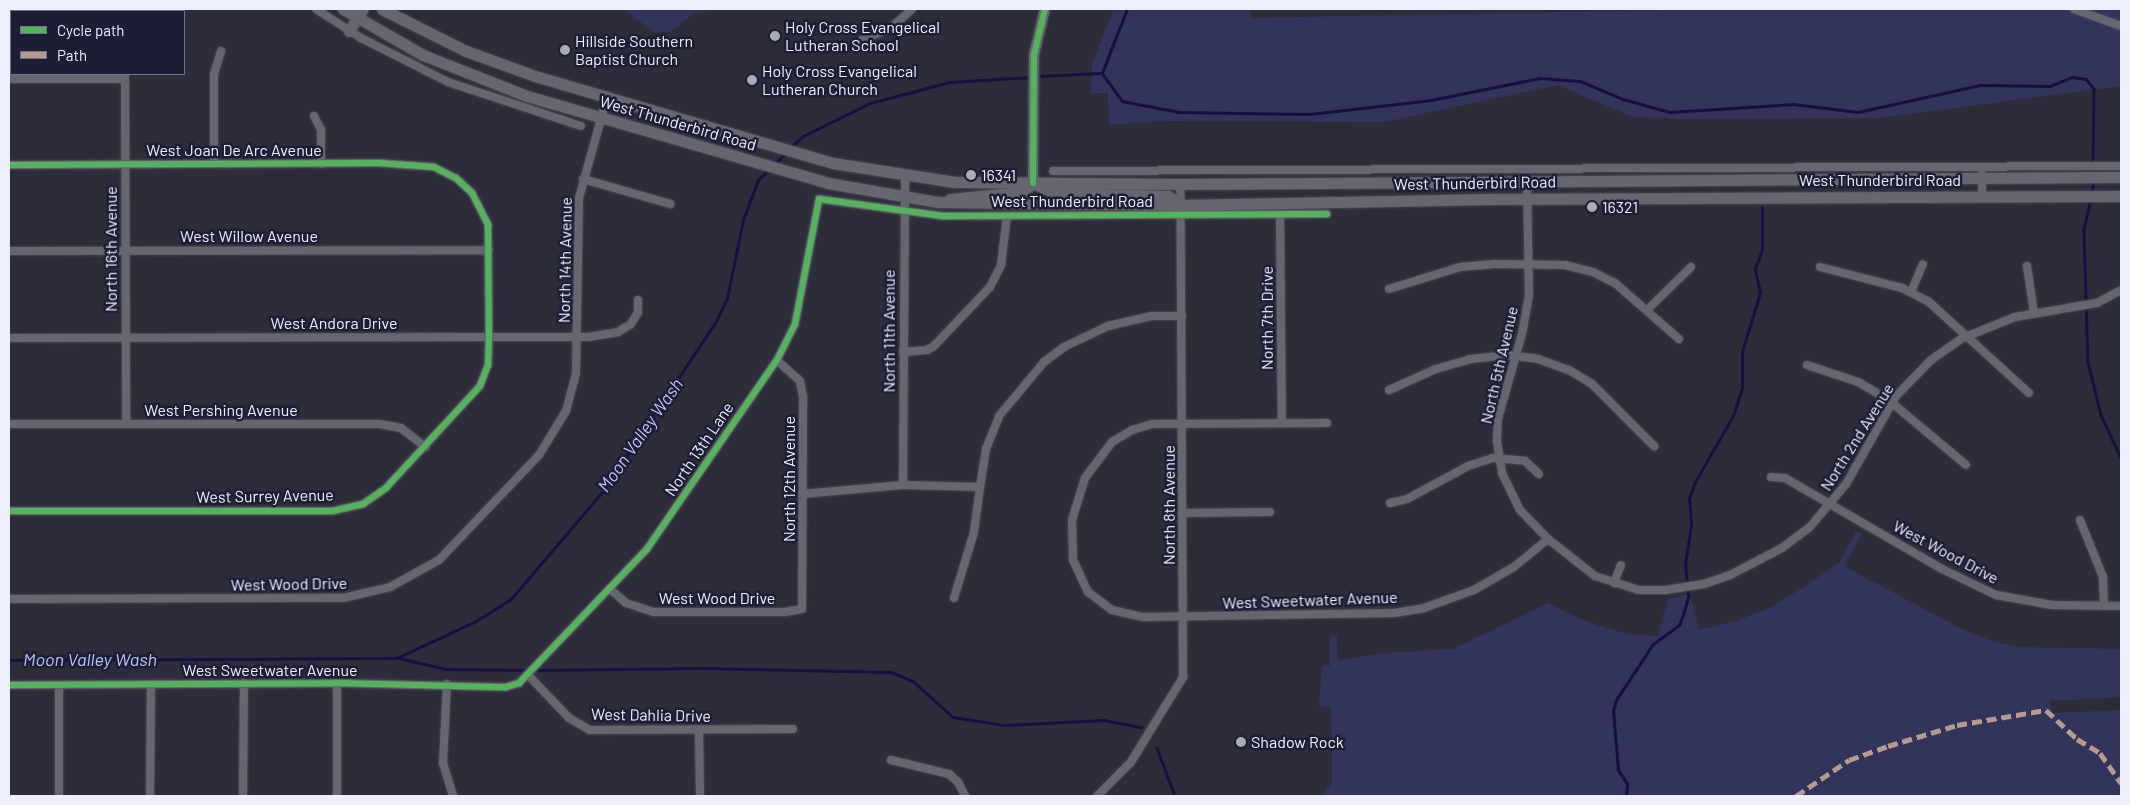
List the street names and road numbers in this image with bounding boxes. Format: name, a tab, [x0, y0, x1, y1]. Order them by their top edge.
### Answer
street label: West Thunderbird Road	[597, 91, 759, 155]
street label: West Joan De Arc Avenue	[146, 140, 322, 160]
street label: West Thunderbird Road	[1799, 170, 1961, 190]
street label: West Thunderbird Road	[1394, 172, 1556, 194]
street label: North 16th Avenue	[101, 186, 121, 312]
street label: West Thunderbird Road	[991, 191, 1153, 211]
street label: North 14th Avenue	[554, 197, 576, 323]
street label: West Willow Avenue	[180, 226, 318, 246]
street label: North 7th Drive	[1257, 266, 1277, 370]
street label: North 11th Avenue	[879, 270, 899, 392]
street label: North 5th Avenue	[1476, 304, 1522, 426]
street label: West Andora Drive	[271, 313, 397, 333]
street label: North 2nd Avenue	[1816, 380, 1898, 494]
street label: North 13th Lane	[661, 398, 737, 500]
street label: West Pershing Avenue	[144, 400, 298, 420]
street label: North 12th Avenue	[779, 416, 799, 542]
street label: North 8th Avenue	[1159, 445, 1179, 565]
street label: West Surrey Avenue	[196, 485, 334, 507]
street label: West Wood Drive	[1890, 516, 2002, 588]
street label: West Wood Drive	[231, 573, 347, 595]
street label: West Sweetwater Avenue	[1222, 587, 1398, 613]
street label: West Wood Drive	[659, 588, 775, 608]
street label: West Sweetwater Avenue	[182, 660, 358, 680]
street label: West Dahlia Drive	[591, 704, 711, 726]

